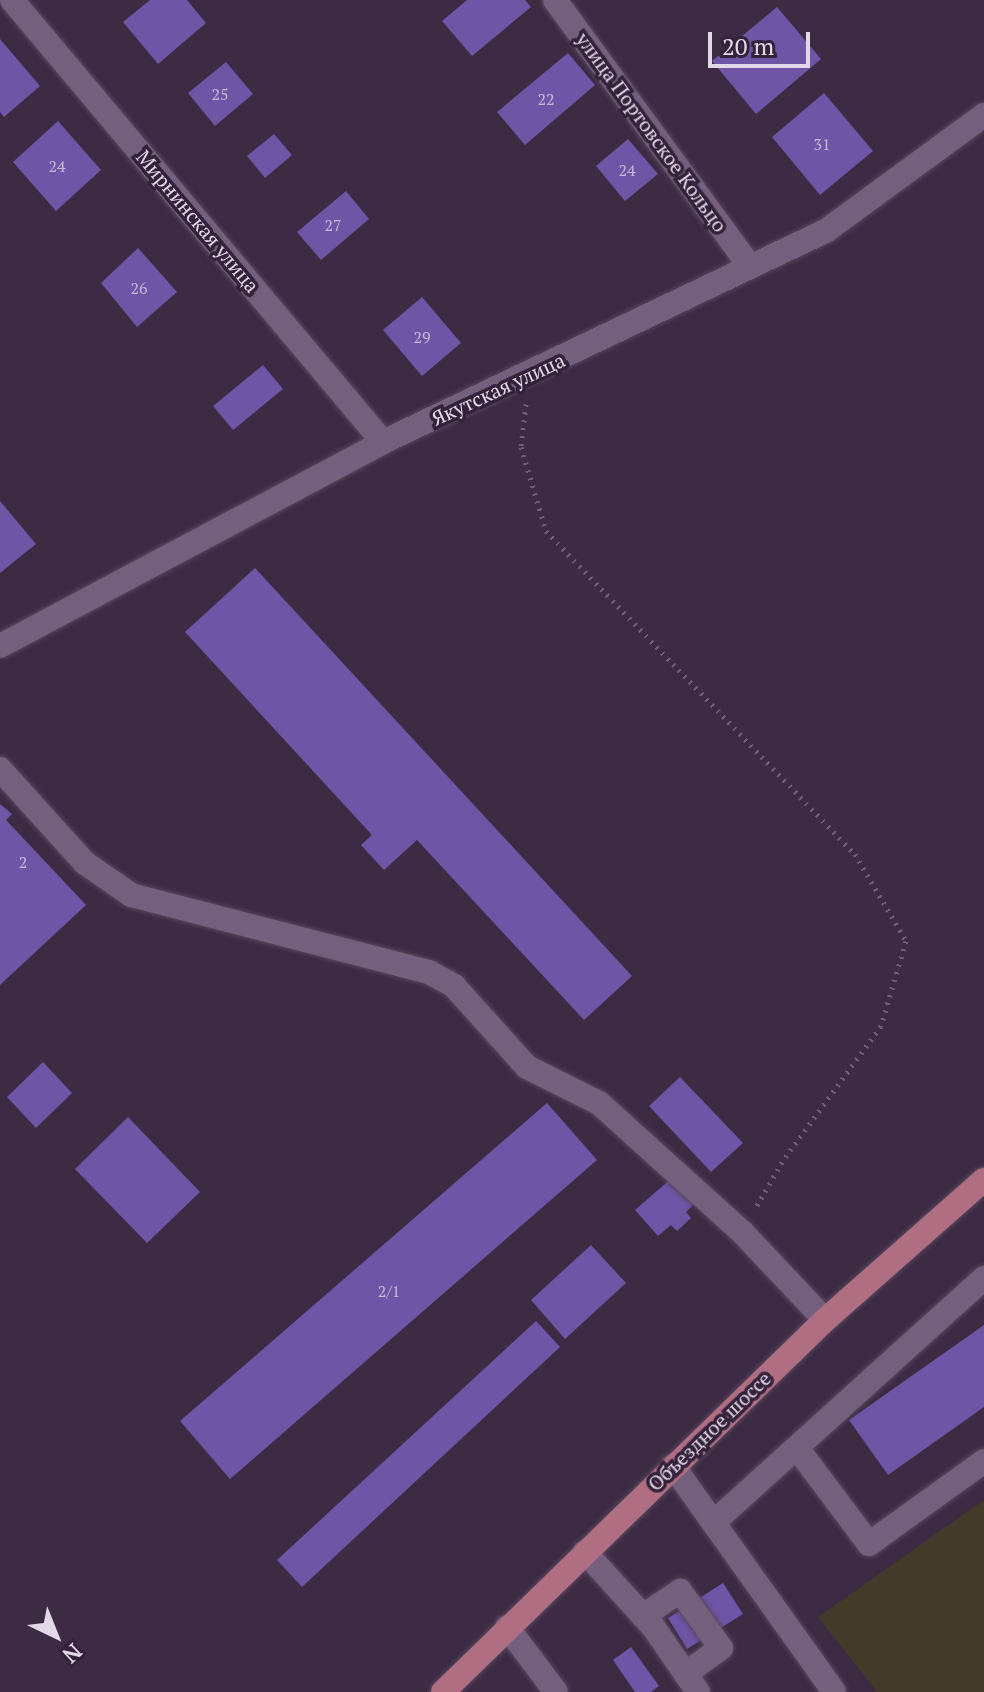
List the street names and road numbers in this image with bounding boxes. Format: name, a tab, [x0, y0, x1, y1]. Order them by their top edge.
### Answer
street label: улица Портовское Кольцо	[571, 27, 733, 237]
street label: Мирнинская улица	[131, 145, 265, 297]
street label: Якутская улица	[427, 348, 569, 430]
street label: Объездное шоссе	[643, 1366, 775, 1496]

